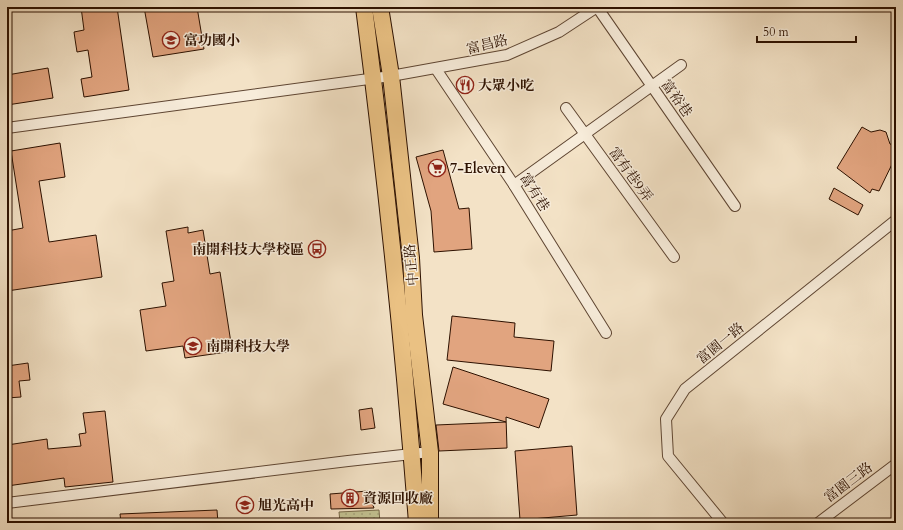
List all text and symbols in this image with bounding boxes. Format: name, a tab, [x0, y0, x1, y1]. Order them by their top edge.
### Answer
scale bar	[757, 18, 856, 44]
text: 50 m	[763, 24, 790, 40]
school or university icon: 富功國小	[161, 30, 181, 50]
street label: 富昌路	[464, 30, 510, 59]
place label: 富功國小	[184, 31, 240, 50]
restaurant icon: 大眾小吃	[455, 75, 475, 95]
place label: 大眾小吃	[478, 76, 534, 95]
street label: 富裕巷	[657, 76, 696, 121]
street label: 富有巷9弄	[604, 143, 657, 205]
supermarket icon: 7-Eleven	[427, 158, 447, 178]
place label: 7-Eleven	[450, 159, 506, 178]
street label: 富有巷	[515, 169, 554, 215]
bus stop icon: 南開科技大學校區	[307, 239, 327, 259]
place label: 南開科技大學校區	[192, 240, 304, 259]
street label: 中正路	[400, 243, 423, 287]
street label: 富園一路	[693, 318, 748, 368]
school or university icon: 南開科技大學	[183, 336, 203, 356]
place label: 南開科技大學	[206, 337, 290, 356]
street label: 富園三路	[820, 458, 876, 507]
building icon: 資源回收廠	[340, 488, 360, 508]
place label: 資源回收廠	[363, 489, 433, 508]
school or university icon: 旭光高中	[235, 495, 255, 515]
place label: 旭光高中	[258, 496, 314, 515]

